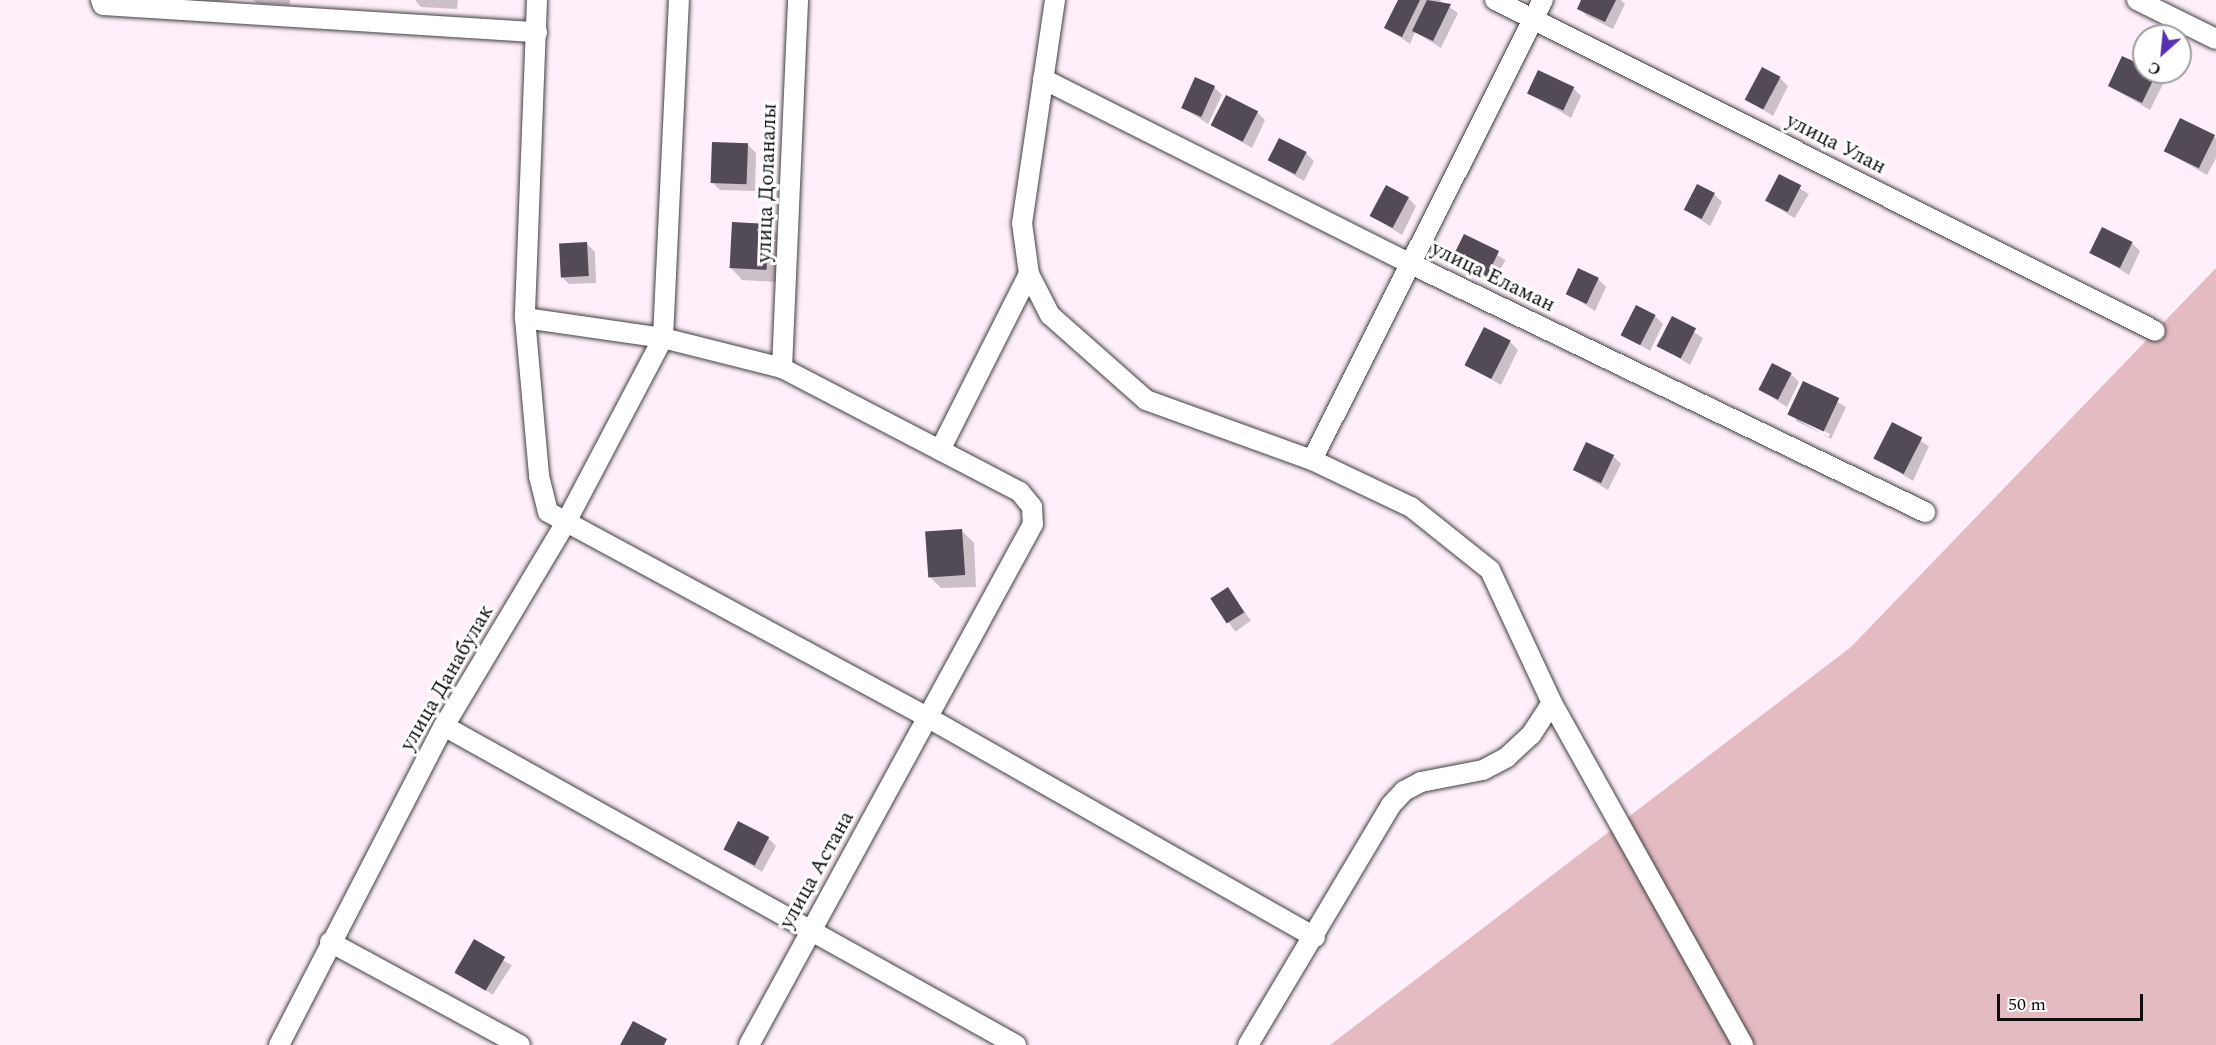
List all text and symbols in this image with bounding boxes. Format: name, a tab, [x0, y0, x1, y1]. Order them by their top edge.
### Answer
north arrow	[2132, 24, 2192, 84]
text: С	[2144, 55, 2165, 82]
street label: улица Доланалы	[752, 103, 782, 263]
street label: улица Улан	[1782, 108, 1890, 180]
street label: улица Еламан	[1427, 236, 1559, 318]
street label: улица Данабулак	[395, 600, 499, 756]
street label: улица Астана	[774, 807, 860, 933]
scale bar	[2000, 982, 2146, 1020]
text: 50 m	[2008, 991, 2046, 1018]

